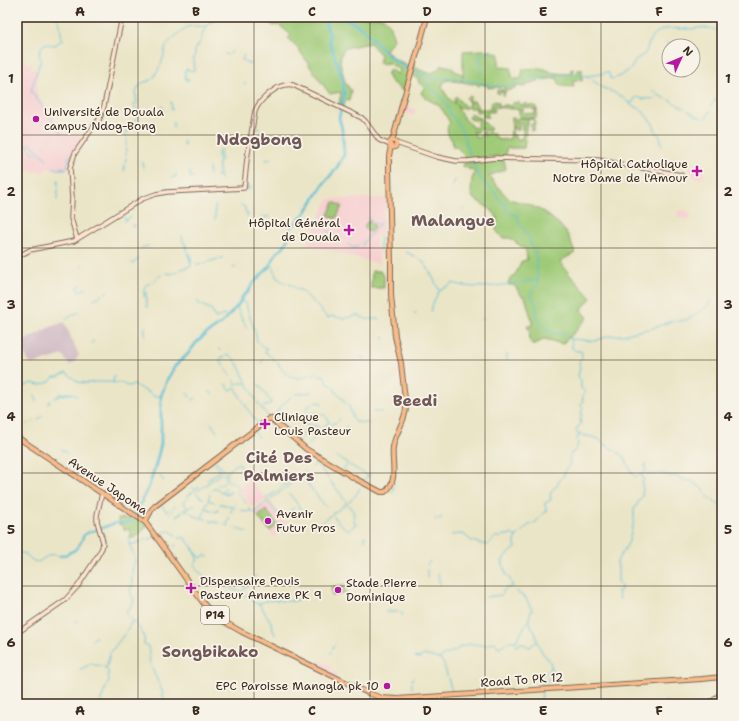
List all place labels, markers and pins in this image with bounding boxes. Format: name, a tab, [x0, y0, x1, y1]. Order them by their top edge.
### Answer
place label: Université de Douala campus Ndog-Bong	[44, 104, 164, 134]
marker: Université de Douala campus Ndog-Bong	[31, 114, 41, 124]
place label: Hôpital Catholique Notre Dame de l'Amour	[552, 156, 688, 186]
marker: Hôpital Catholique Notre Dame de l'Amour	[691, 165, 703, 177]
place label: Hôpital Général de Douala	[248, 215, 341, 245]
marker: Hôpital Général de Douala	[343, 224, 355, 236]
place label: Clinique Louis Pasteur	[274, 409, 352, 439]
marker: Clinique Louis Pasteur	[259, 418, 271, 430]
place label: Avenir Futur Pros	[276, 506, 336, 536]
marker: Avenir Futur Pros	[263, 516, 273, 526]
place label: Dispensaire Pouis Pasteur Annexe PK 9	[200, 573, 322, 603]
place label: Stade Pierre Dominique	[346, 575, 417, 605]
marker: Dispensaire Pouis Pasteur Annexe PK 9	[185, 582, 197, 594]
marker: Stade Pierre Dominique	[333, 585, 343, 595]
place label: EPC Paroisse Manogla pk 10	[215, 678, 379, 694]
marker: EPC Paroisse Manogla pk 10	[382, 681, 392, 691]

